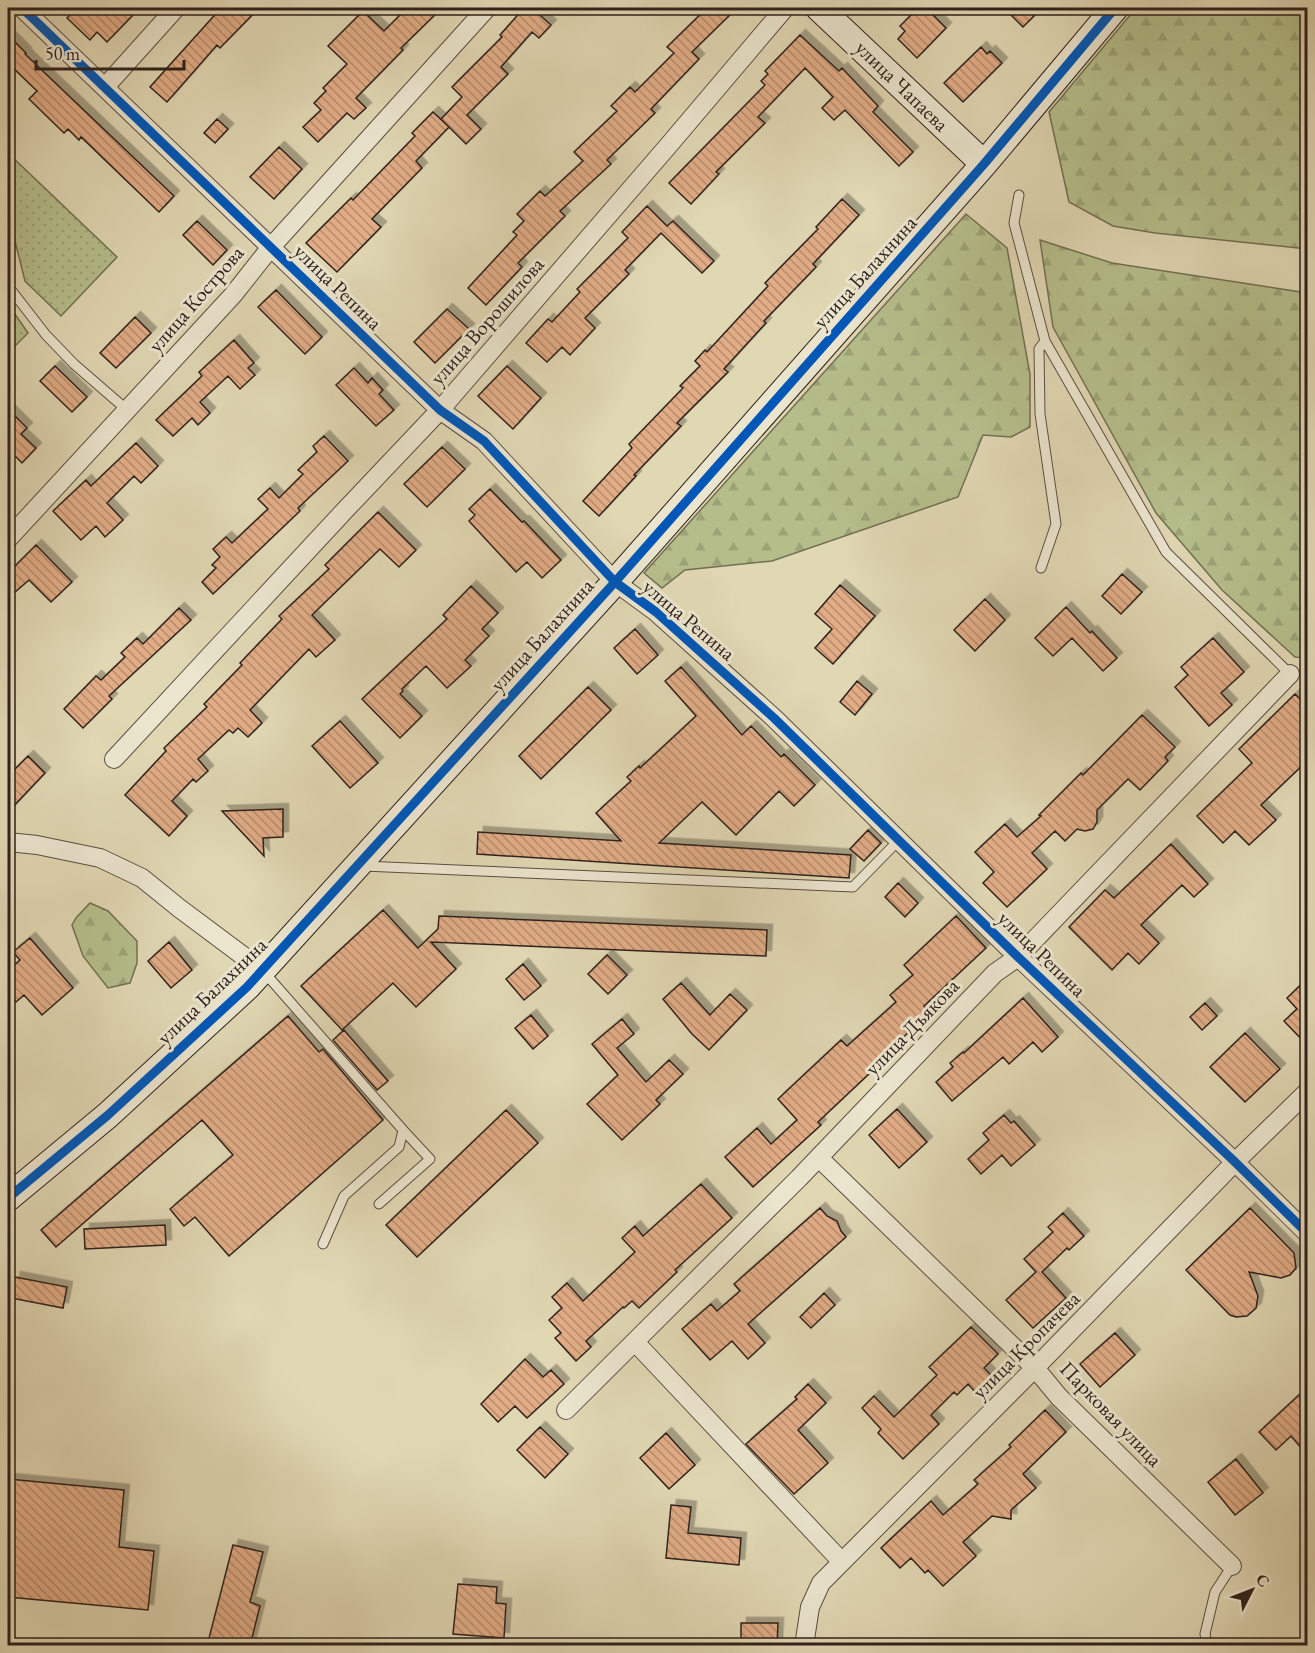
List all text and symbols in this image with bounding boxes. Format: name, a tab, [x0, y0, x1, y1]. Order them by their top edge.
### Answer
scale bar	[36, 33, 184, 71]
street label: улица Чапаева	[850, 34, 955, 138]
text: 50 m	[45, 42, 80, 65]
street label: улица Балахнина	[807, 209, 923, 334]
street label: улица Репина	[288, 238, 389, 336]
street label: улица Кострова	[142, 239, 250, 358]
street label: улица Ворошилова	[424, 251, 550, 390]
street label: улица Балахнина	[484, 572, 600, 697]
street label: улица Репина	[637, 573, 742, 667]
street label: улица Репина	[992, 905, 1093, 1003]
street label: улица Балахнина	[151, 931, 273, 1050]
street label: улица Дъякова	[859, 972, 965, 1081]
street label: улица Кропачева	[966, 1285, 1086, 1404]
street label: Парковая улица	[1054, 1355, 1169, 1473]
north arrow	[1222, 1560, 1282, 1620]
text: С	[1251, 1569, 1274, 1592]

